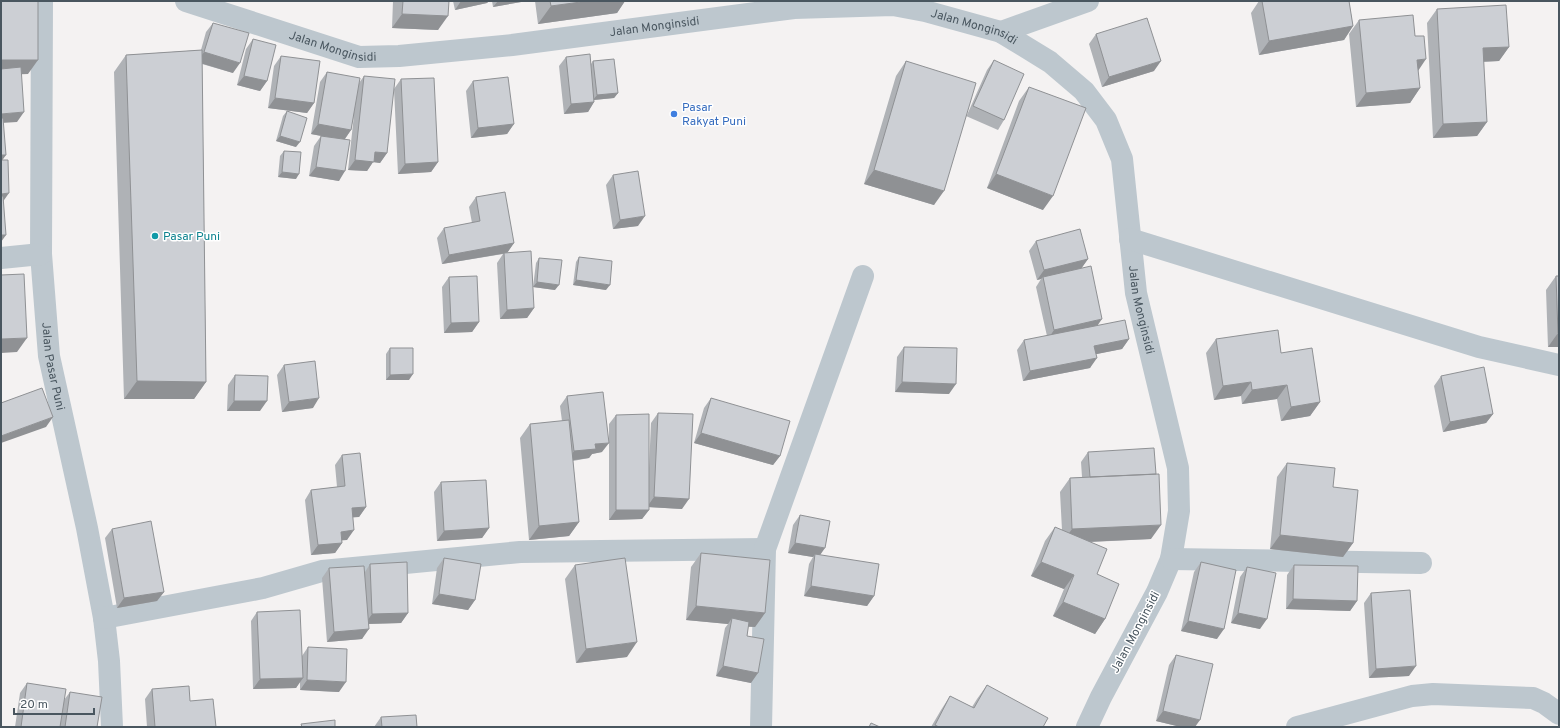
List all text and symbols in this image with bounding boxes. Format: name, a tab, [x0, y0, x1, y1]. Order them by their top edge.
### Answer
street label: Jalan Monginsidi	[929, 6, 1020, 49]
street label: Jalan Monginsidi	[609, 13, 700, 41]
street label: Jalan Monginsidi	[287, 28, 377, 66]
place label: Pasar Rakyat Puni	[682, 100, 746, 130]
marker: Pasar Rakyat Puni	[669, 109, 679, 119]
place label: Pasar Puni	[163, 229, 220, 245]
marker: Pasar Puni	[150, 231, 160, 241]
street label: Jalan Monginsidi	[1124, 265, 1157, 356]
street label: Jalan Pasar Puni	[37, 322, 68, 412]
street label: Jalan Monginsidi	[1108, 589, 1164, 676]
scale bar	[14, 690, 94, 716]
text: 20 m	[20, 697, 48, 713]

